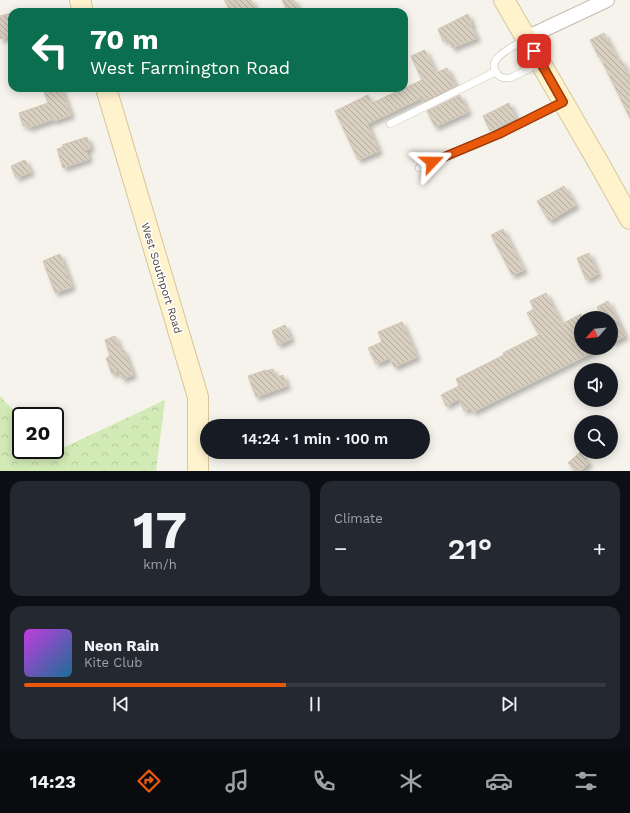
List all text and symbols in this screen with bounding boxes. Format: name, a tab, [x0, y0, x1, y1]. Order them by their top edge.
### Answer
text: 70 m	[90, 23, 159, 56]
icon: left	[24, 24, 76, 76]
pin	[517, 34, 551, 68]
icon: arrive	[523, 40, 545, 62]
text: West Farmington Road	[90, 57, 290, 78]
position arrow	[411, 141, 453, 183]
street label: West Southport Road	[138, 221, 185, 335]
north arrow	[574, 311, 618, 355]
map controls	[574, 311, 618, 459]
button: sound	[574, 363, 618, 407]
speed limit sign: 20	[12, 407, 64, 459]
button: search	[574, 415, 618, 459]
text: 14:24 · 1 min · 100 m	[242, 430, 388, 448]
text: 17	[133, 500, 187, 561]
text: Climate	[334, 511, 383, 526]
text: 21°	[448, 531, 492, 566]
text: −	[334, 536, 347, 561]
text: +	[593, 536, 606, 561]
text: km/h	[143, 557, 177, 572]
text: Neon Rain	[84, 637, 159, 655]
text: Kite Club	[84, 655, 142, 670]
icon: previous	[110, 693, 132, 715]
icon: pause	[304, 693, 326, 715]
icon: next	[498, 693, 520, 715]
icon: directions	[135, 767, 163, 795]
icon: music	[223, 767, 251, 795]
icon: phone	[310, 767, 338, 795]
icon: climate	[397, 767, 425, 795]
icon: car	[485, 767, 513, 795]
icon: filters	[572, 767, 600, 795]
text: 14:23	[30, 771, 76, 792]

